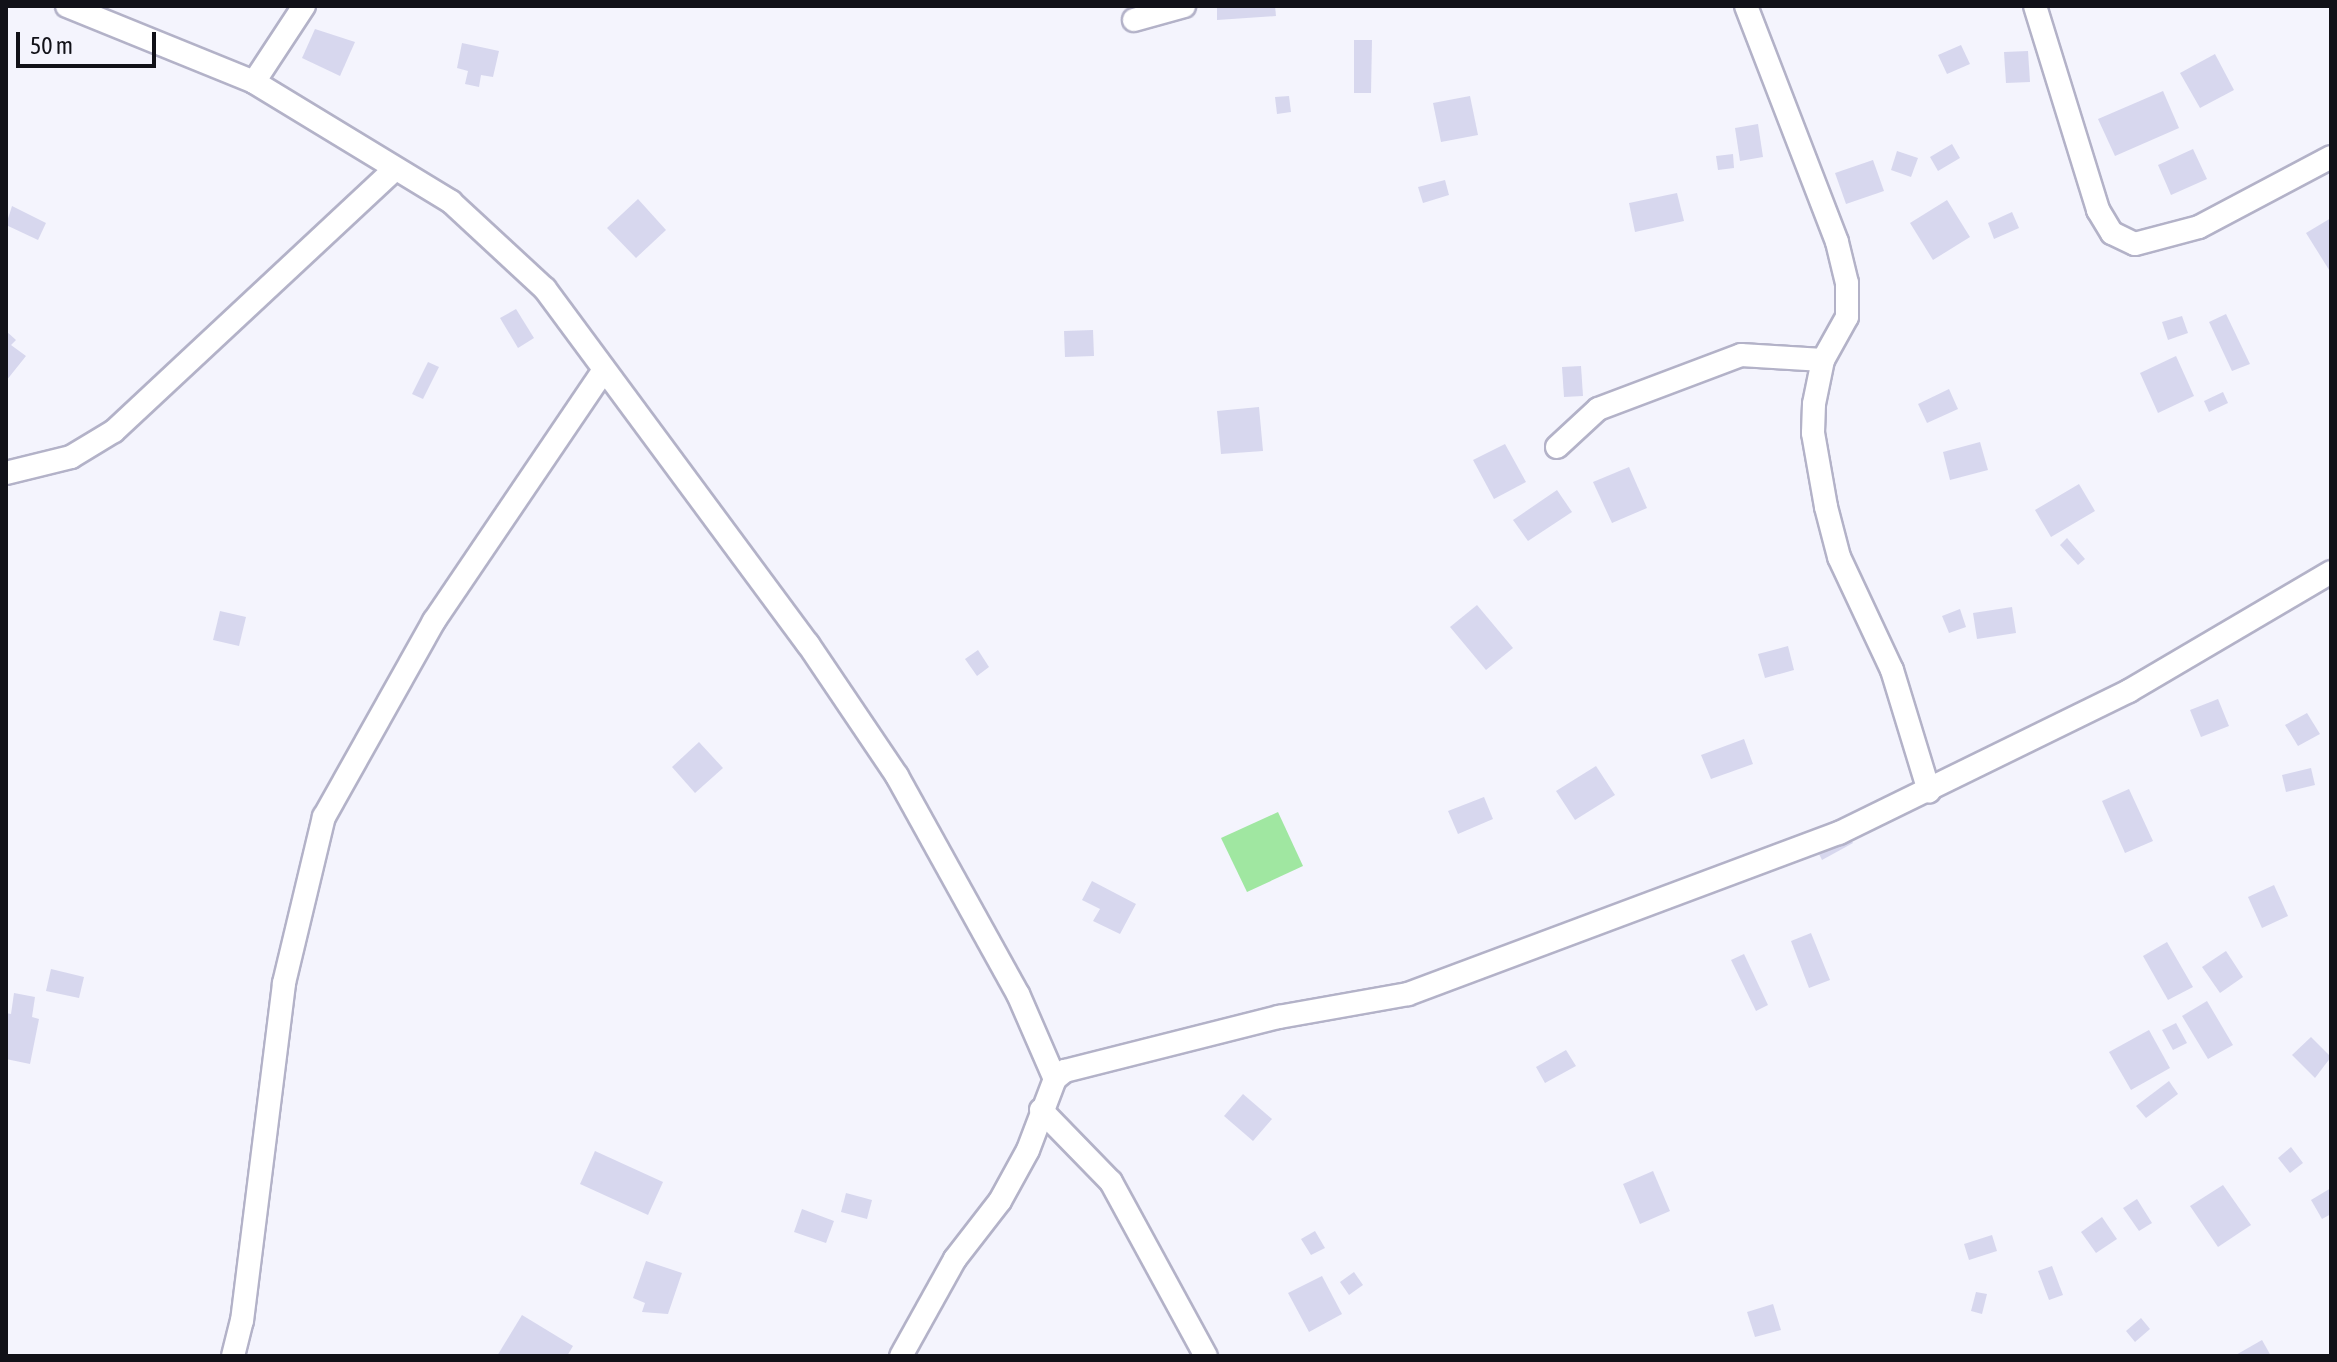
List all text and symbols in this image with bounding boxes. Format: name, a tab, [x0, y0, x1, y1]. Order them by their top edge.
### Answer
scale bar	[20, 16, 160, 66]
text: 50 m	[30, 32, 73, 59]

